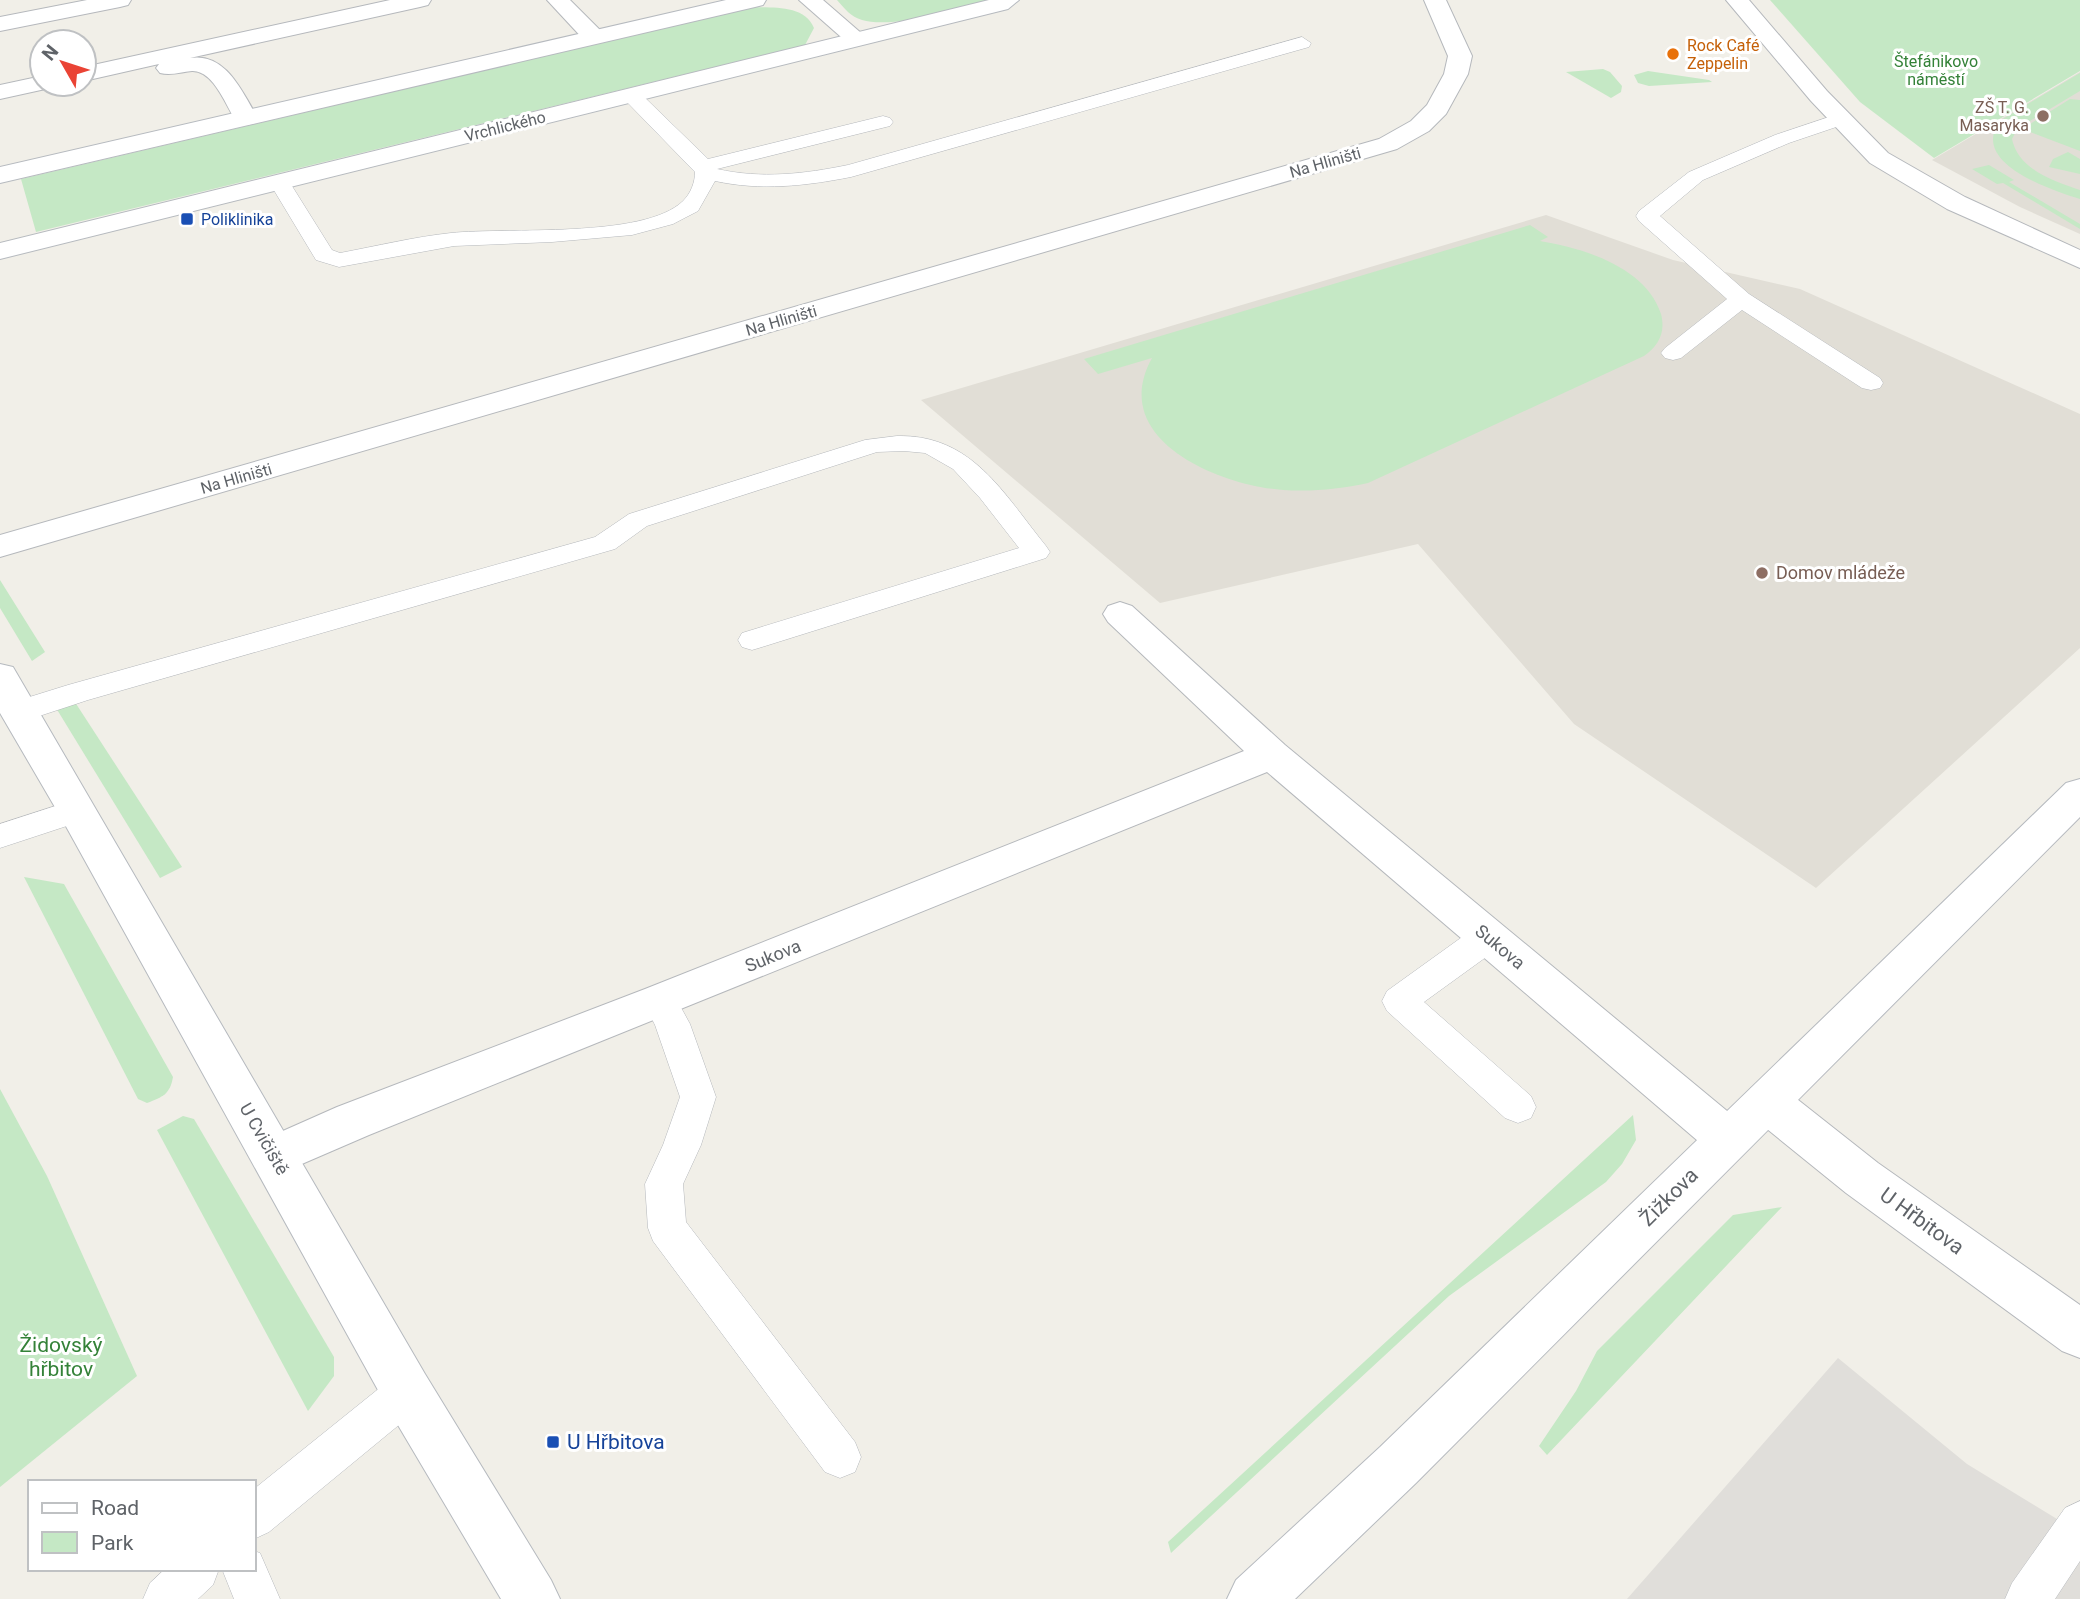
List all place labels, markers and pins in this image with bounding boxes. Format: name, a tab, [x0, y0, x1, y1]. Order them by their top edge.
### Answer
place label: Rock Café Zeppelin	[1687, 36, 1759, 73]
marker: Rock Café Zeppelin	[1665, 46, 1681, 62]
place label: ZŠ T. G. Masaryka	[1959, 97, 2029, 135]
marker: ZŠ T. G. Masaryka	[2035, 108, 2051, 124]
place label: Poliklinika	[201, 210, 273, 229]
marker: Poliklinika	[179, 211, 195, 227]
place label: Domov mládeže	[1776, 562, 1905, 583]
marker: Domov mládeže	[1754, 565, 1770, 581]
place label: U Hřbitova	[567, 1430, 665, 1454]
marker: U Hřbitova	[545, 1434, 561, 1450]

